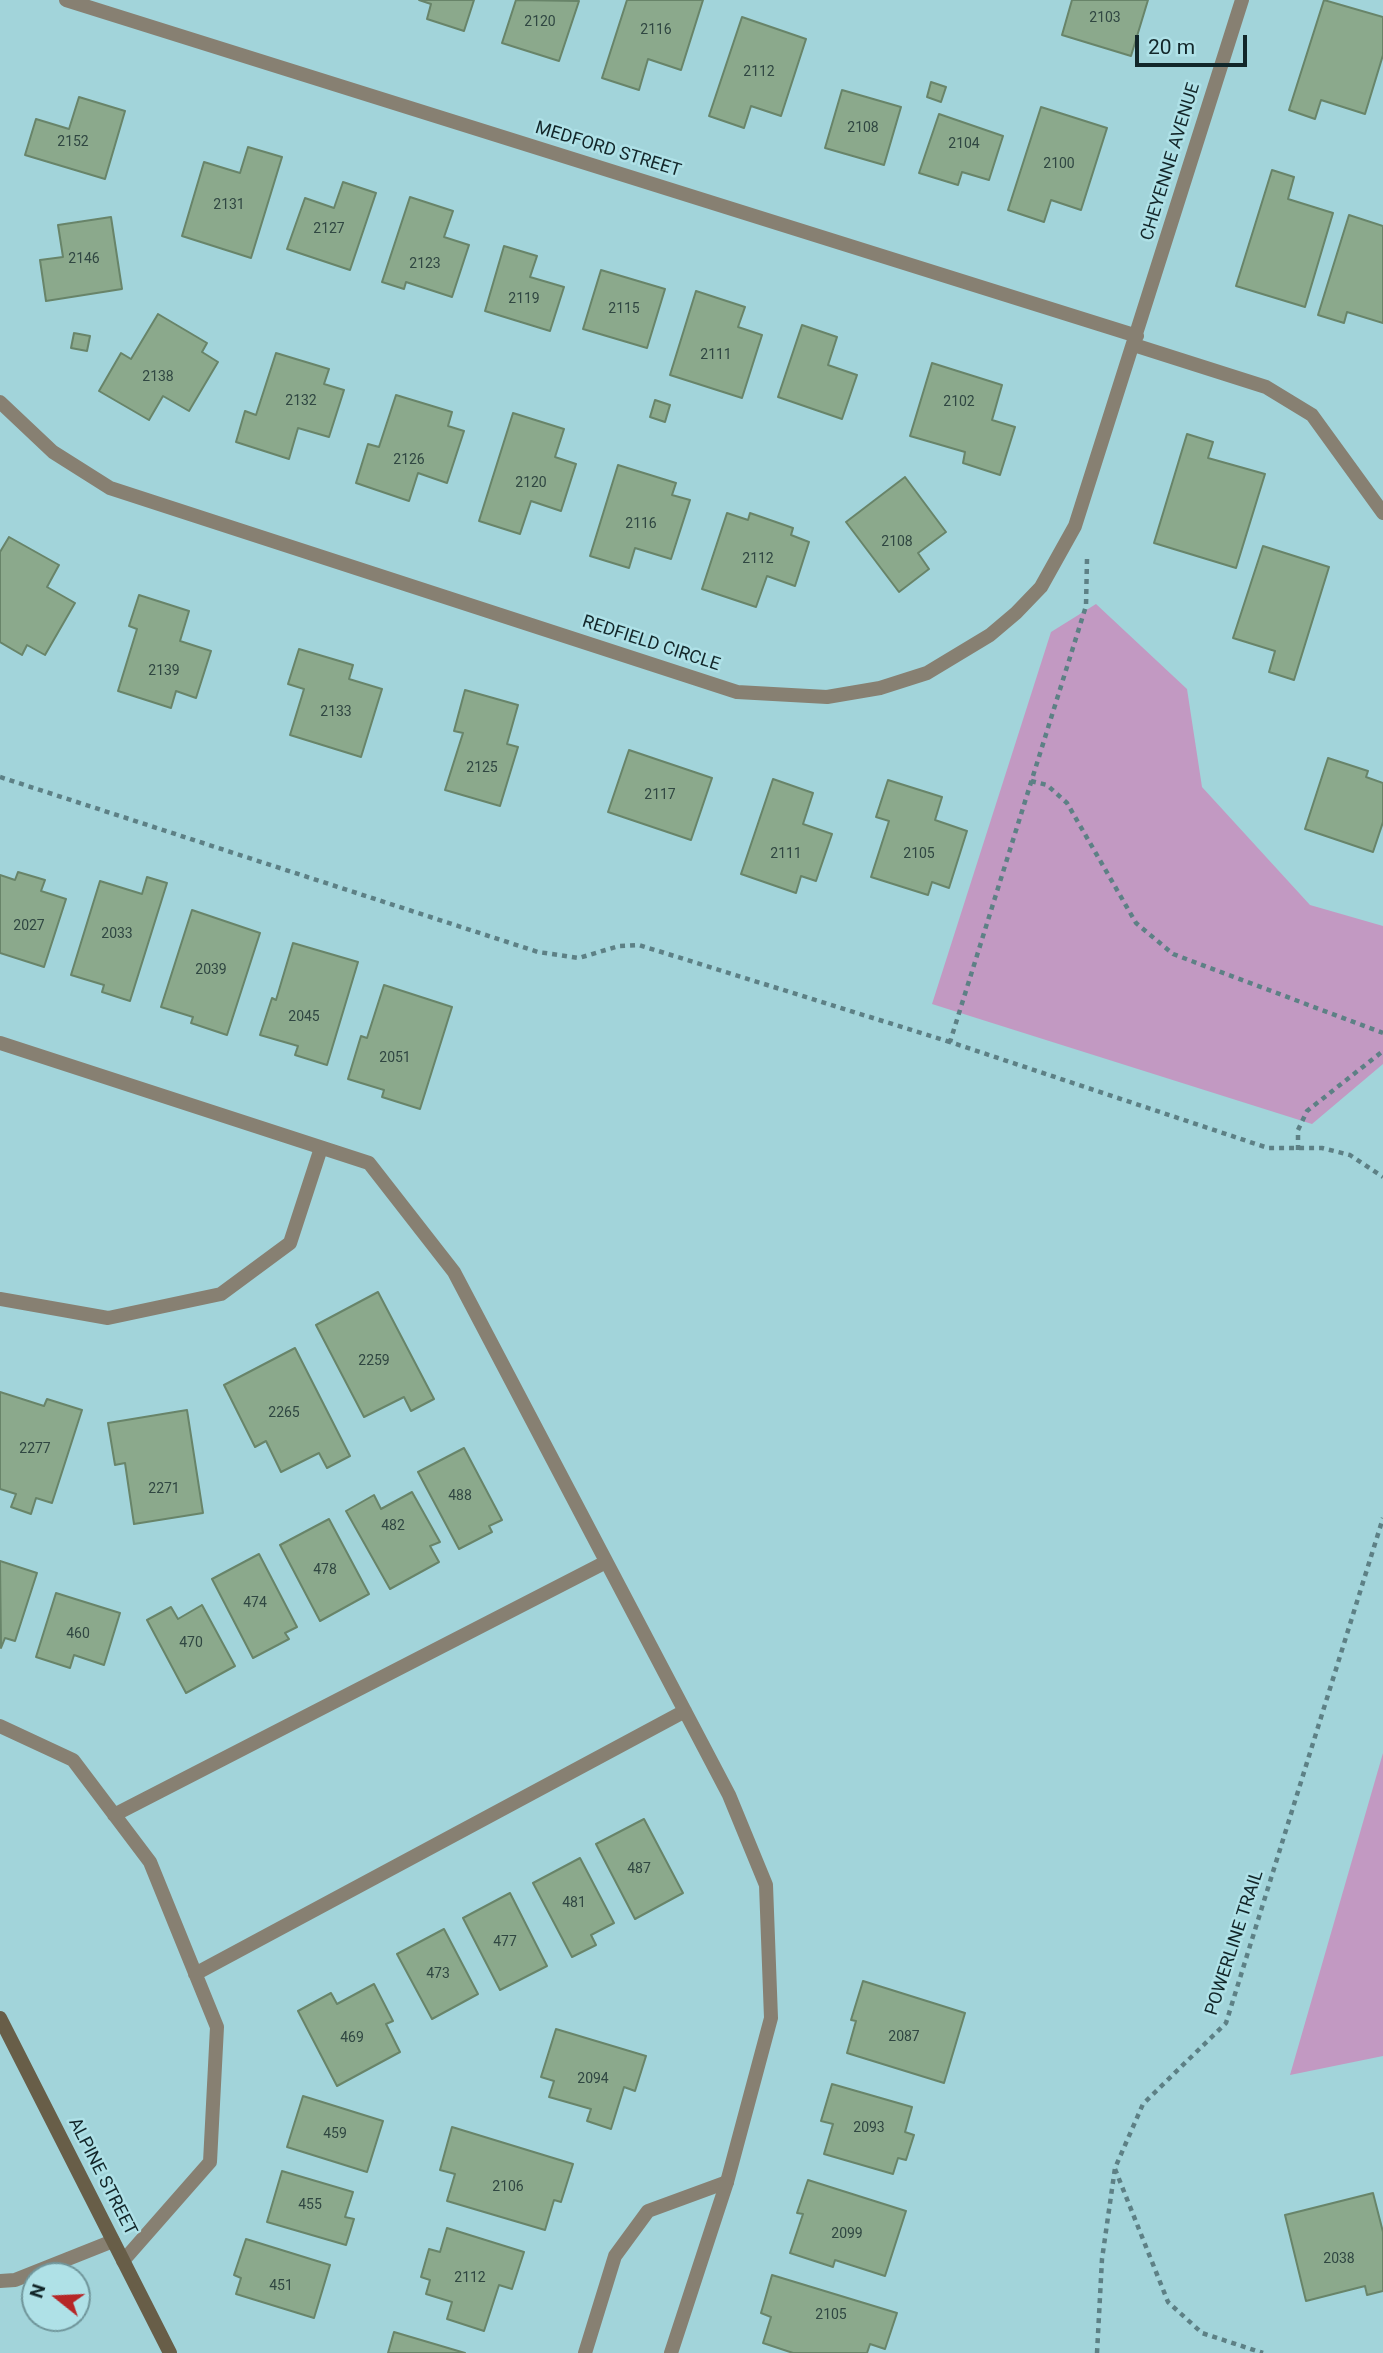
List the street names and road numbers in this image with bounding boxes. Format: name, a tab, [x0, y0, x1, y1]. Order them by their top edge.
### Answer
street label: CHEYENNE AVENUE	[1137, 81, 1205, 243]
street label: MEDFORD STREET	[532, 118, 684, 182]
street label: REDFIELD CIRCLE	[579, 612, 723, 676]
street label: POWERLINE TRAIL	[1201, 1868, 1269, 2018]
street label: ALPINE STREET	[63, 2115, 141, 2239]

